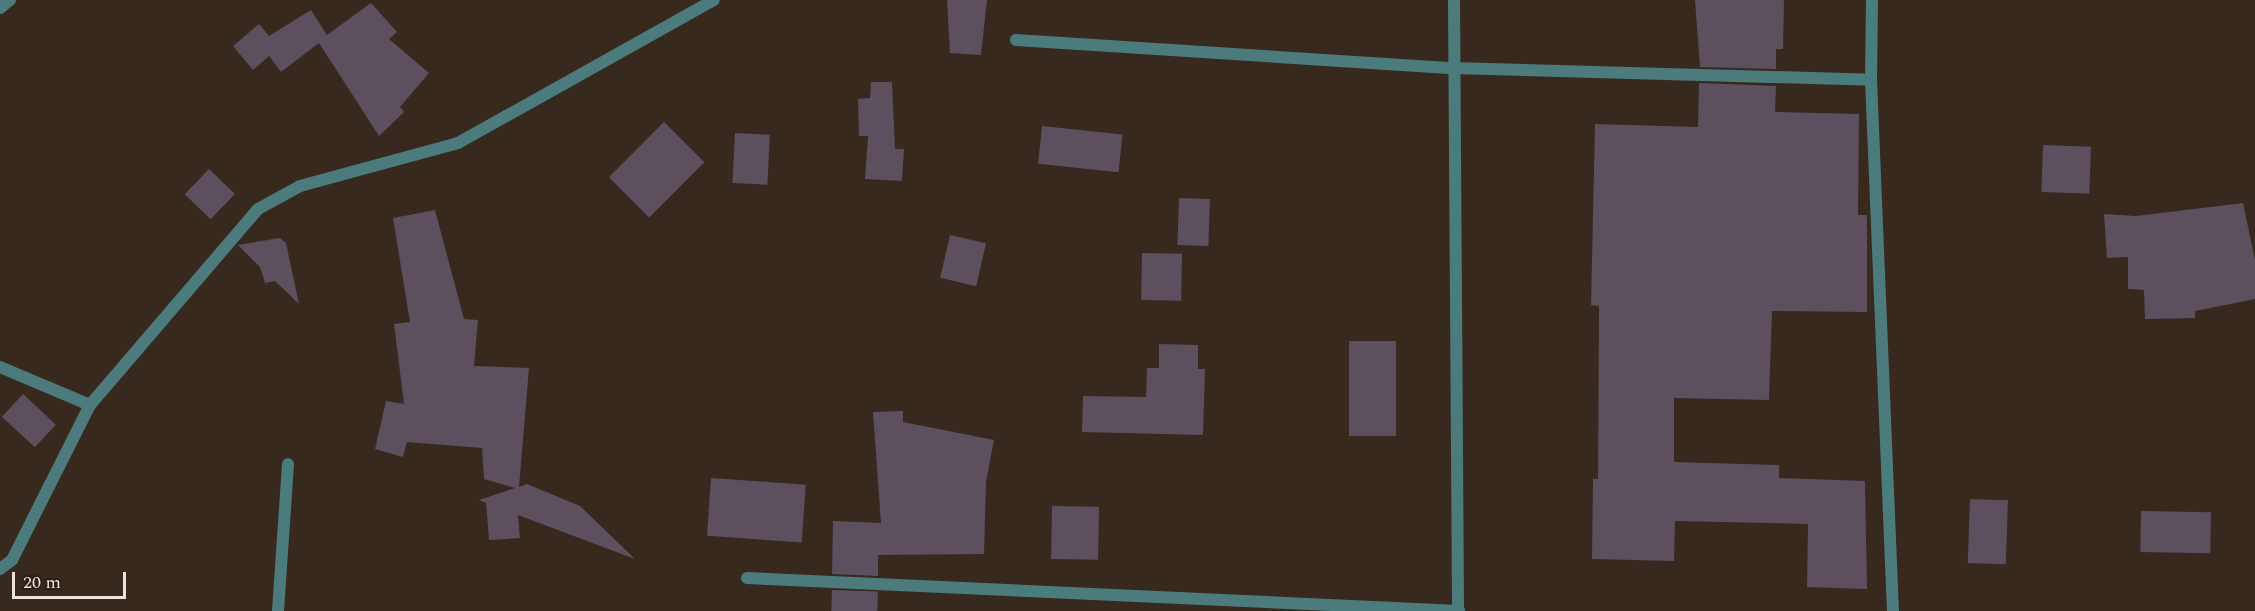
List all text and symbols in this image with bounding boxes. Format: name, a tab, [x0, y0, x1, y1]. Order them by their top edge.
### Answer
scale bar	[15, 560, 129, 598]
text: 20 m	[23, 569, 61, 596]

